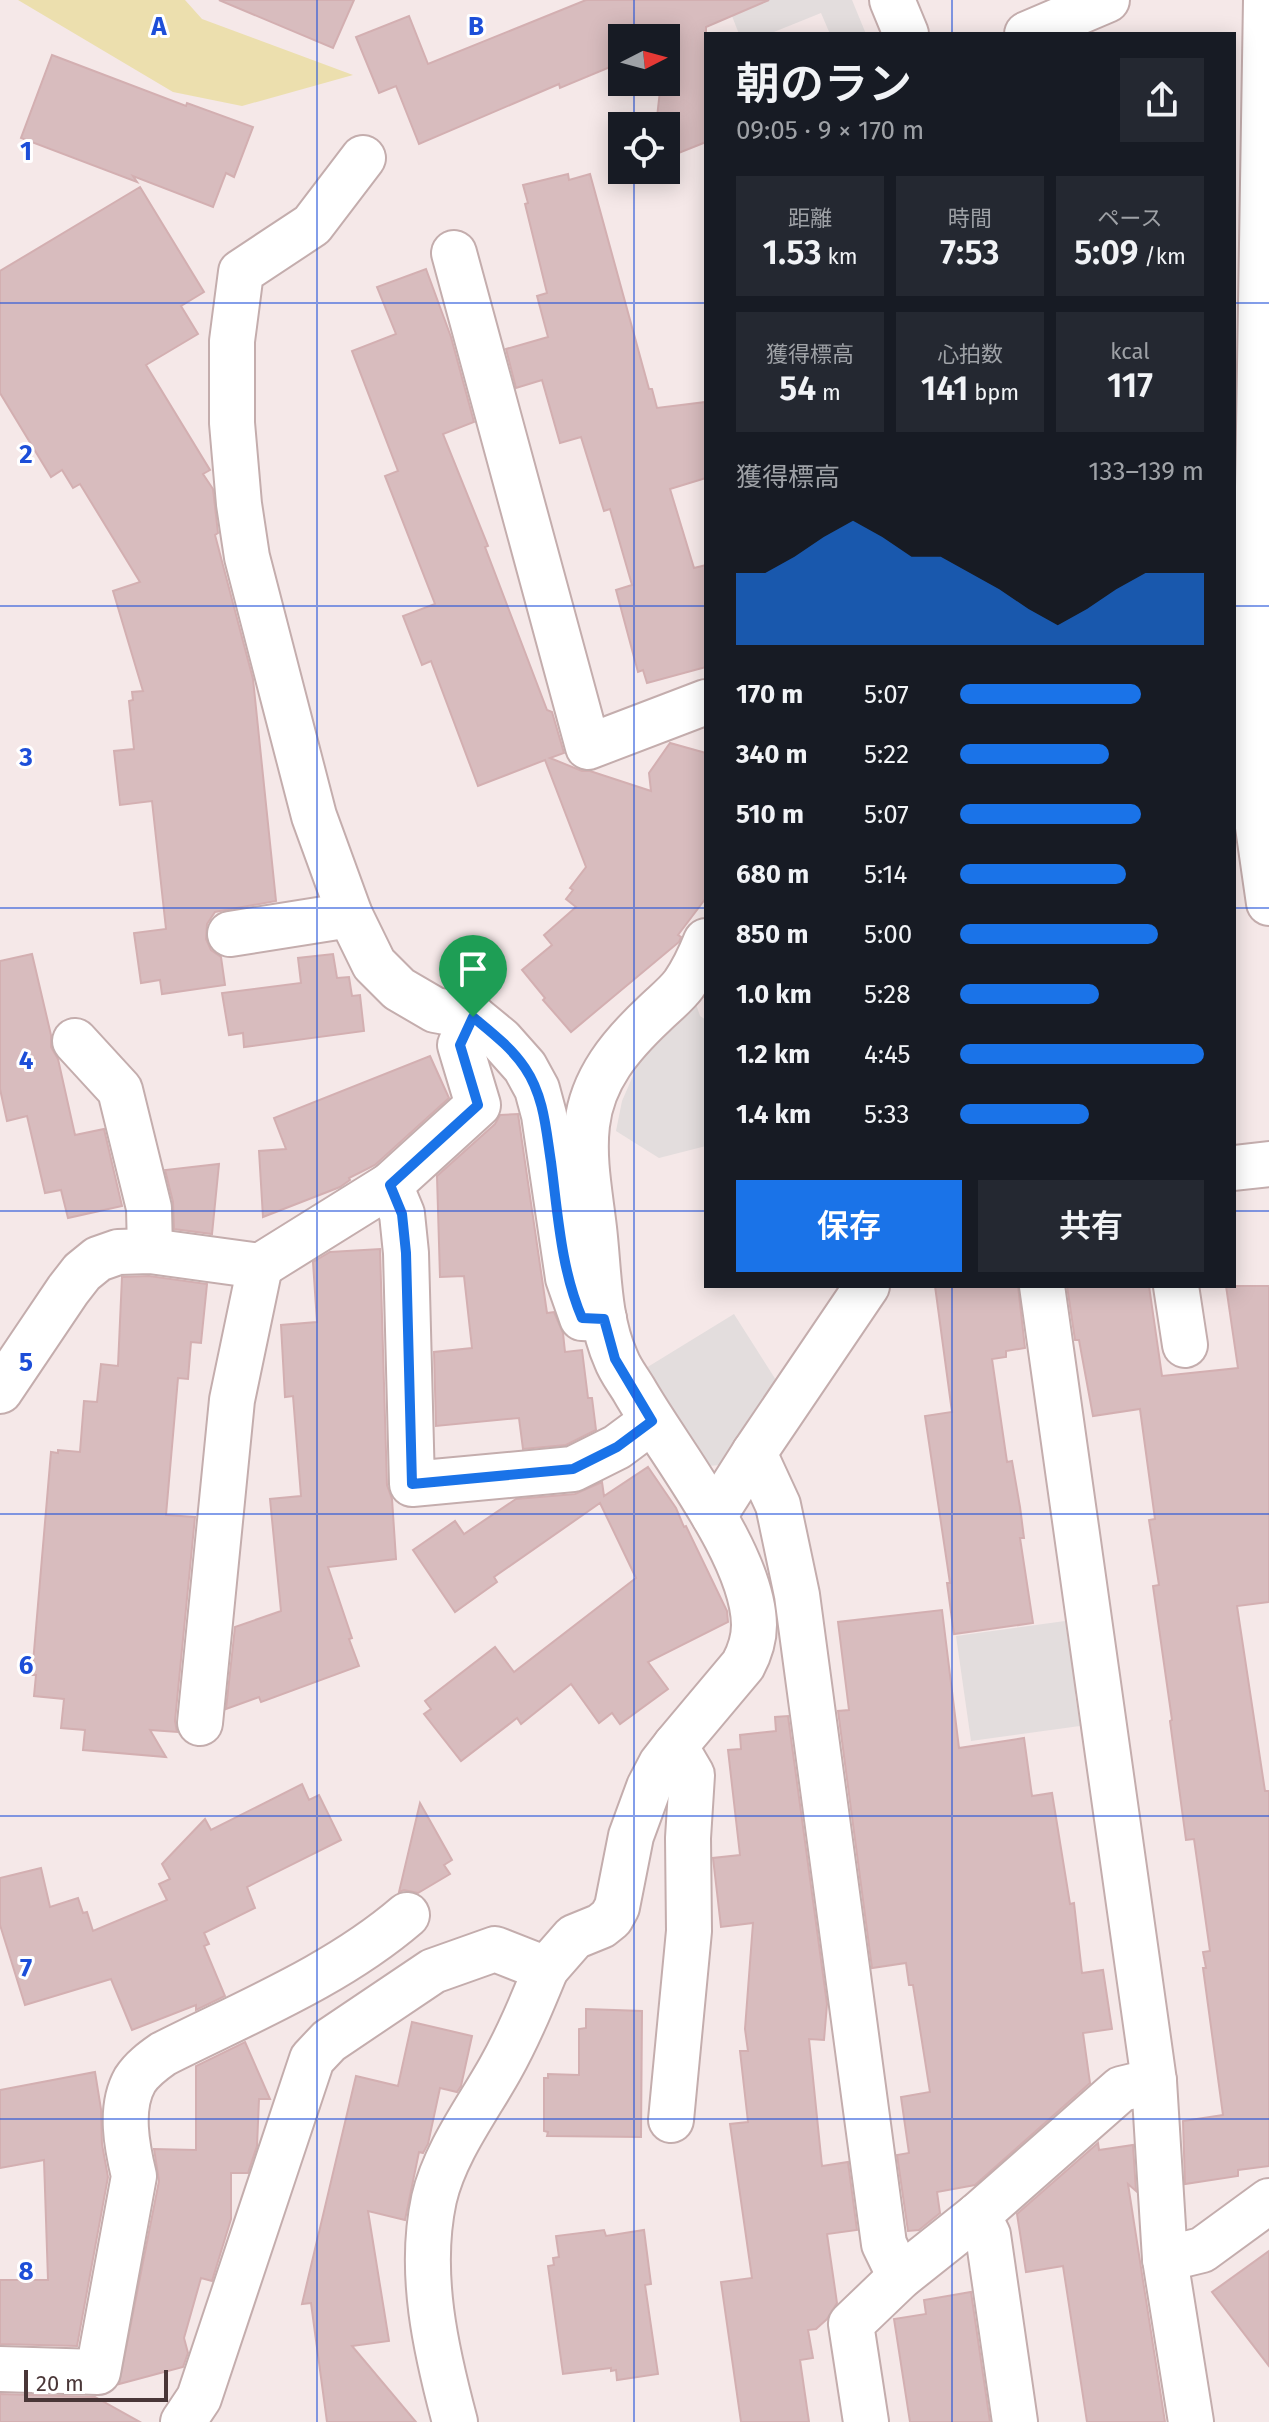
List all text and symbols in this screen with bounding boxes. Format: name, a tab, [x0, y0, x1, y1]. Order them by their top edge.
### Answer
text: A	[150, 11, 167, 42]
text: B	[468, 11, 484, 42]
north arrow	[608, 24, 680, 96]
map controls	[608, 24, 680, 184]
text: 朝のラン	[736, 58, 912, 111]
button: share	[1120, 58, 1204, 142]
button: locate	[608, 112, 680, 184]
text: 09:05 · 9 × 170 m	[736, 115, 924, 146]
text: 1	[20, 136, 32, 167]
text: 距離	[788, 205, 832, 232]
text: 時間	[948, 205, 992, 232]
text: ペース	[1098, 205, 1162, 232]
text: 1.53	[762, 232, 822, 273]
text: 7:53	[940, 232, 1000, 273]
text: 5:09	[1074, 232, 1138, 273]
text: km	[822, 243, 858, 270]
text: /km	[1138, 243, 1186, 270]
text: kcal	[1110, 338, 1150, 365]
text: 獲得標高	[766, 341, 854, 368]
text: 心拍数	[937, 341, 1003, 368]
text: 117	[1107, 365, 1153, 406]
text: 54	[779, 368, 816, 409]
text: 141	[921, 368, 968, 409]
text: m	[816, 379, 841, 406]
text: bpm	[968, 379, 1019, 406]
text: 2	[19, 439, 33, 470]
text: 133–139 m	[1088, 456, 1204, 487]
text: 獲得標高	[736, 462, 840, 493]
text: 170 m	[736, 679, 803, 710]
text: 5:07	[864, 679, 909, 710]
text: 340 m	[736, 739, 808, 770]
text: 5:22	[864, 739, 909, 770]
text: 3	[18, 742, 33, 773]
text: 510 m	[736, 799, 804, 830]
text: 5:07	[864, 799, 909, 830]
text: 680 m	[736, 859, 809, 890]
text: 5:14	[864, 859, 907, 890]
text: 850 m	[736, 919, 808, 950]
text: 5:00	[864, 919, 912, 950]
pin	[439, 935, 507, 1017]
icon: arrive	[451, 947, 495, 991]
text: 1.0 km	[736, 979, 812, 1010]
text: 5:28	[864, 979, 910, 1010]
text: 1.2 km	[736, 1039, 810, 1070]
text: 4:45	[864, 1039, 911, 1070]
text: 4	[19, 1045, 34, 1076]
text: 1.4 km	[736, 1099, 811, 1130]
text: 5:33	[864, 1099, 909, 1130]
button: 保存	[736, 1180, 962, 1272]
button: 共有	[978, 1180, 1204, 1272]
text: 5	[19, 1347, 33, 1378]
text: 6	[19, 1650, 34, 1681]
text: 7	[20, 1953, 32, 1984]
text: 8	[18, 2256, 34, 2287]
scale bar	[24, 2366, 168, 2402]
text: 20 m	[36, 2370, 84, 2397]

